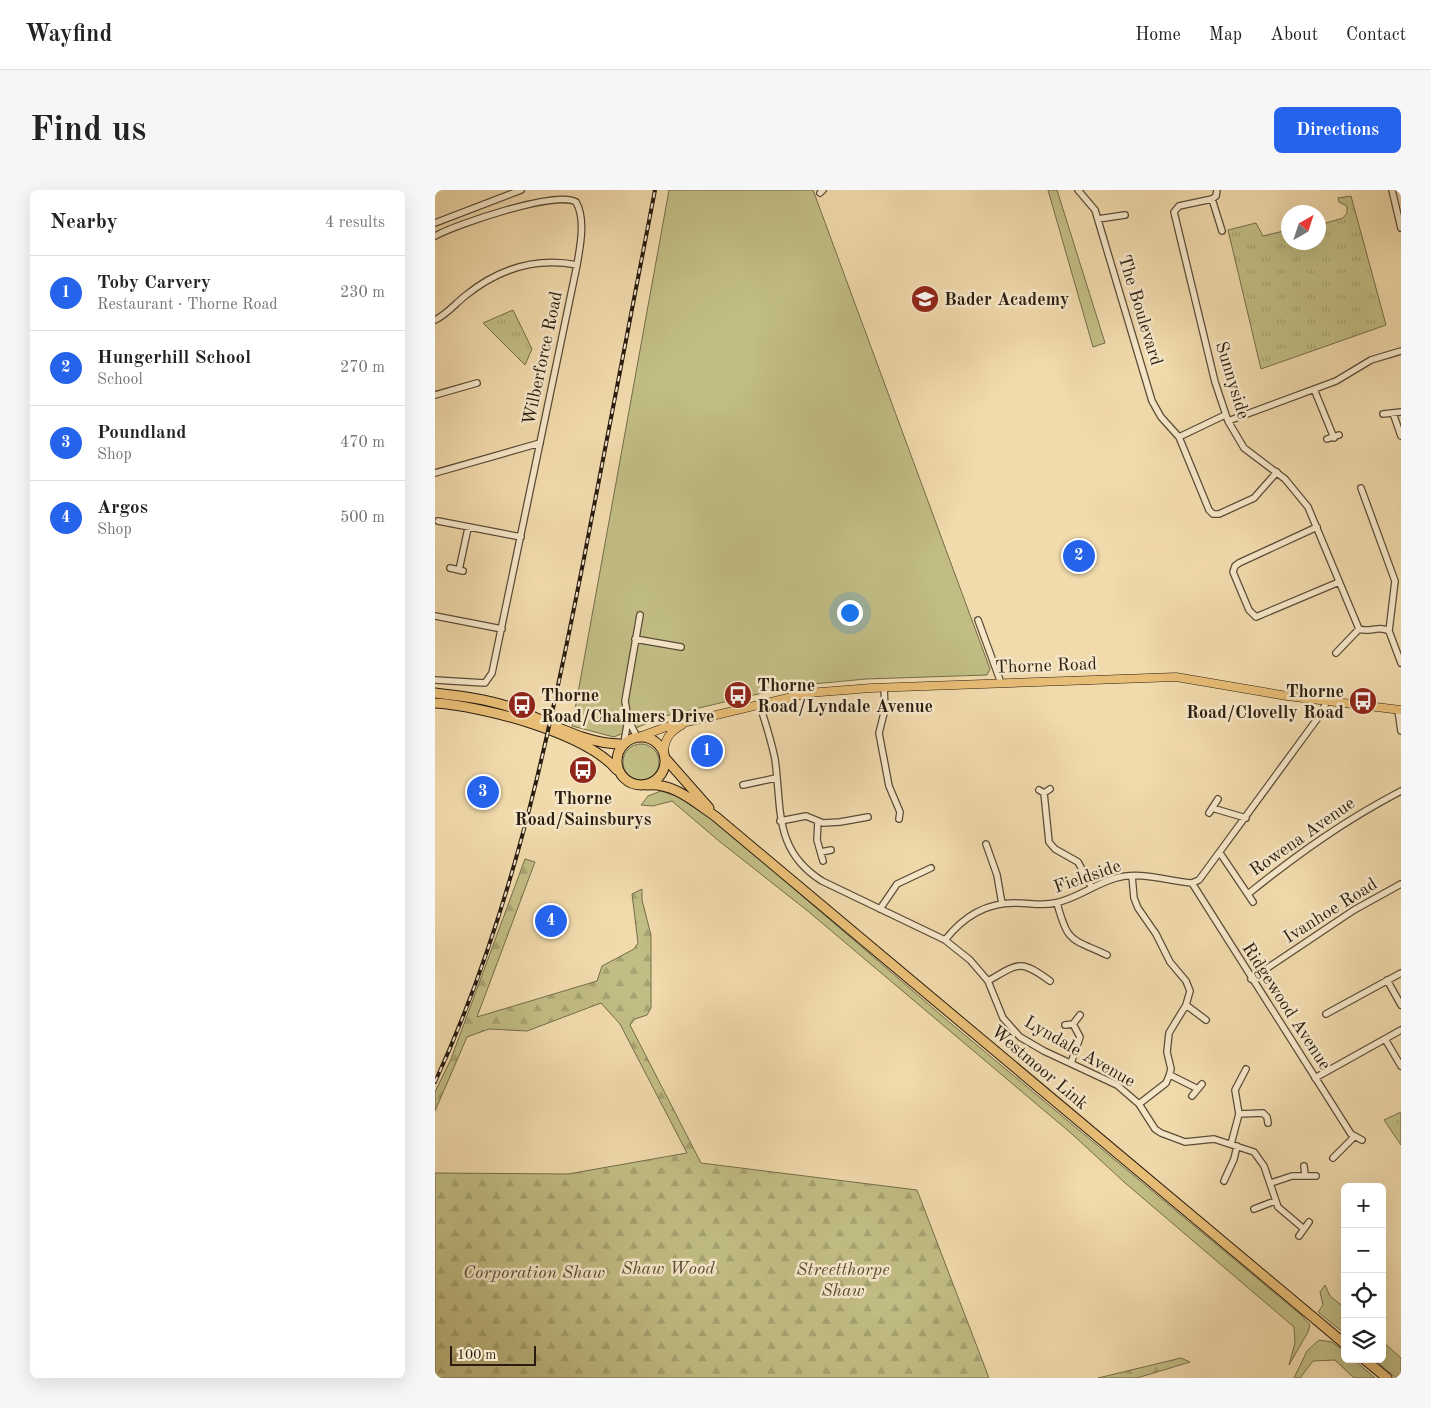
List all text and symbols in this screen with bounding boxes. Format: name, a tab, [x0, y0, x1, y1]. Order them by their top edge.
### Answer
text: Wayfind	[25, 23, 112, 47]
text: Home	[1135, 26, 1181, 44]
text: Map	[1209, 26, 1242, 44]
text: About	[1270, 26, 1318, 44]
text: Contact	[1346, 26, 1406, 44]
button: Directions	[1274, 107, 1401, 153]
text: Find us	[30, 113, 146, 148]
north arrow	[1281, 205, 1326, 250]
text: Nearby	[50, 212, 118, 233]
text: 4 results	[325, 215, 385, 231]
street label: The Boulevard	[1115, 253, 1165, 368]
text: Toby Carvery	[97, 274, 211, 293]
school or university icon: Bader Academy	[910, 284, 940, 314]
text: 1	[61, 285, 71, 301]
text: 230 m	[340, 285, 385, 301]
street label: Wilberforce Road	[520, 290, 566, 427]
place label: Bader Academy	[944, 291, 1069, 309]
text: Restaurant · Thorne Road	[97, 297, 278, 313]
street label: Sunnyside	[1212, 339, 1252, 421]
text: Hungerhill School	[97, 349, 251, 368]
text: 2	[61, 360, 71, 376]
text: 270 m	[340, 360, 385, 376]
text: School	[97, 372, 143, 388]
text: Poundland	[97, 424, 186, 443]
text: 3	[61, 435, 71, 451]
text: 470 m	[340, 435, 385, 451]
text: Shop	[97, 447, 132, 463]
text: Argos	[97, 499, 148, 518]
text: 4	[61, 510, 71, 526]
text: 500 m	[340, 510, 385, 526]
text: Shop	[97, 522, 132, 538]
pin: 2	[1063, 537, 1095, 575]
your location	[837, 600, 863, 626]
street label: Thorne Road	[995, 655, 1097, 677]
place label: Thorne Road/Lyndale Avenue	[757, 677, 933, 716]
bus stop icon: Thorne Road/Lyndale Avenue	[723, 680, 753, 710]
place label: Thorne Road/Clovelly Road	[1186, 683, 1344, 722]
bus stop icon: Thorne Road/Clovelly Road	[1348, 686, 1378, 716]
place label: Thorne Road/Chalmers Drive	[541, 687, 715, 726]
bus stop icon: Thorne Road/Chalmers Drive	[507, 690, 537, 720]
pin: 1	[691, 732, 723, 770]
bus stop icon: Thorne Road/Sainsburys	[568, 755, 598, 785]
pin: 3	[467, 773, 499, 811]
place label: Thorne Road/Sainsburys	[515, 790, 652, 829]
street label: Rowena Avenue	[1247, 794, 1358, 880]
street label: Fieldside	[1051, 857, 1123, 897]
street label: Ivanhoe Road	[1280, 875, 1381, 947]
pin: 4	[535, 902, 567, 940]
street label: Ridgewood Avenue	[1238, 940, 1334, 1073]
street label: Lyndale Avenue	[1021, 1013, 1138, 1091]
street label: Westmoor Link	[987, 1022, 1091, 1113]
map controls	[1341, 1183, 1386, 1363]
button: +	[1341, 1183, 1386, 1228]
button: −	[1341, 1228, 1386, 1273]
park label: Shaw Wood	[621, 1260, 715, 1278]
park label: Streetthorpe Shaw	[796, 1261, 890, 1300]
park label: Corporation Shaw	[463, 1264, 605, 1282]
button: locate	[1341, 1273, 1386, 1318]
button: layers	[1341, 1318, 1386, 1363]
scale bar	[450, 1343, 536, 1366]
text: 100 m	[457, 1348, 496, 1362]

